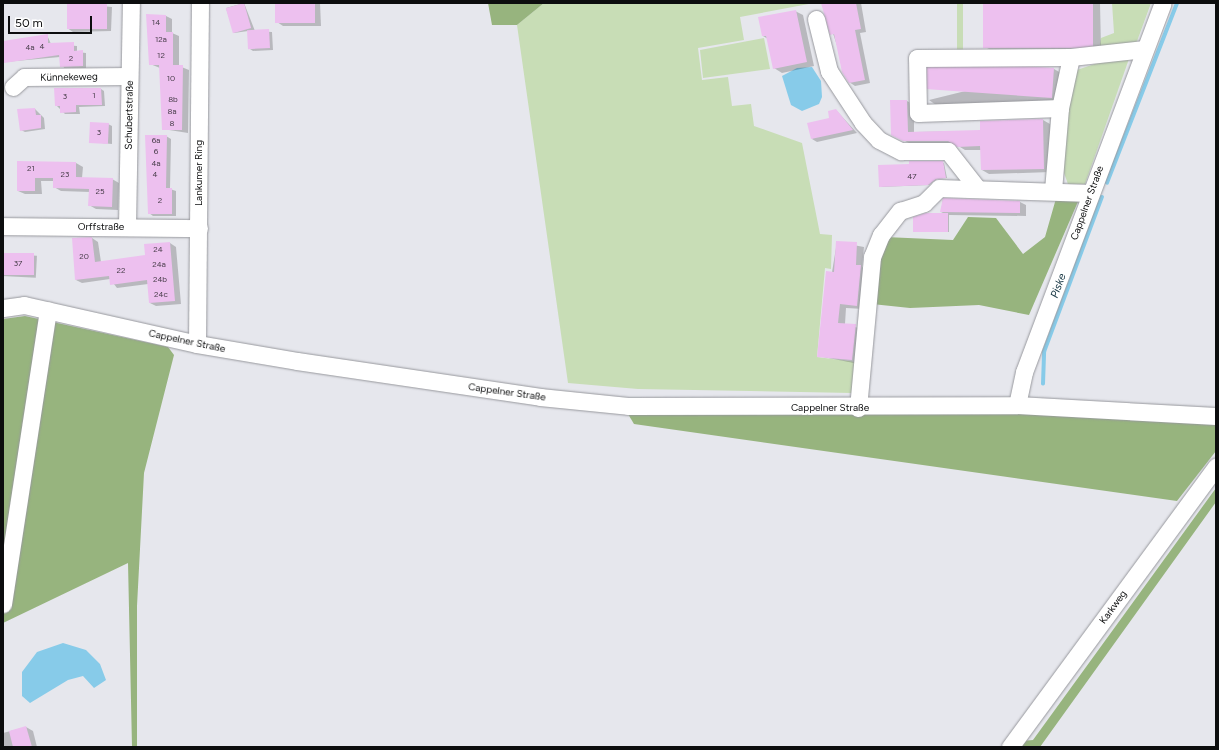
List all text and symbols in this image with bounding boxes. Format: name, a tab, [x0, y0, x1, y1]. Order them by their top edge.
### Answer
scale bar	[10, 8, 94, 34]
text: 50 m	[15, 16, 43, 30]
house number: 14	[152, 18, 160, 28]
house number: 12a	[155, 35, 167, 45]
house number: 4	[40, 42, 44, 52]
house number: 4a	[25, 43, 35, 53]
house number: 12	[157, 51, 165, 61]
house number: 2	[69, 54, 73, 64]
street label: Künnekeweg	[40, 71, 98, 83]
house number: 10	[167, 74, 175, 84]
street label: Schubertstraße	[122, 80, 136, 150]
house number: 1	[92, 91, 96, 101]
house number: 3	[63, 92, 67, 102]
house number: 8b	[168, 95, 178, 105]
house number: 8a	[168, 107, 176, 117]
house number: 8	[170, 119, 174, 129]
house number: 3	[97, 128, 101, 138]
house number: 6a	[152, 136, 160, 146]
street label: Lankumer Ring	[193, 140, 205, 206]
house number: 6	[154, 147, 158, 157]
house number: 4a	[151, 159, 161, 169]
house number: 21	[27, 164, 35, 174]
street label: Cappelner Straße	[1068, 164, 1106, 242]
house number: 23	[61, 170, 69, 180]
house number: 4	[153, 170, 157, 180]
house number: 47	[907, 172, 917, 182]
house number: 25	[95, 187, 105, 197]
house number: 2	[158, 196, 162, 206]
street label: Orffstraße	[78, 221, 124, 233]
house number: 24	[153, 245, 163, 255]
house number: 20	[79, 252, 89, 262]
house number: 37	[14, 259, 22, 269]
house number: 24a	[152, 260, 166, 270]
house number: 22	[117, 266, 125, 276]
water label: Piske	[1048, 272, 1070, 300]
house number: 24b	[153, 275, 167, 285]
house number: 24c	[154, 290, 168, 300]
street label: Cappelner Straße	[148, 327, 226, 355]
street label: Cappelner Straße	[467, 381, 547, 403]
street label: Cappelner Straße	[791, 402, 869, 414]
street label: Karkweg	[1097, 588, 1129, 626]

